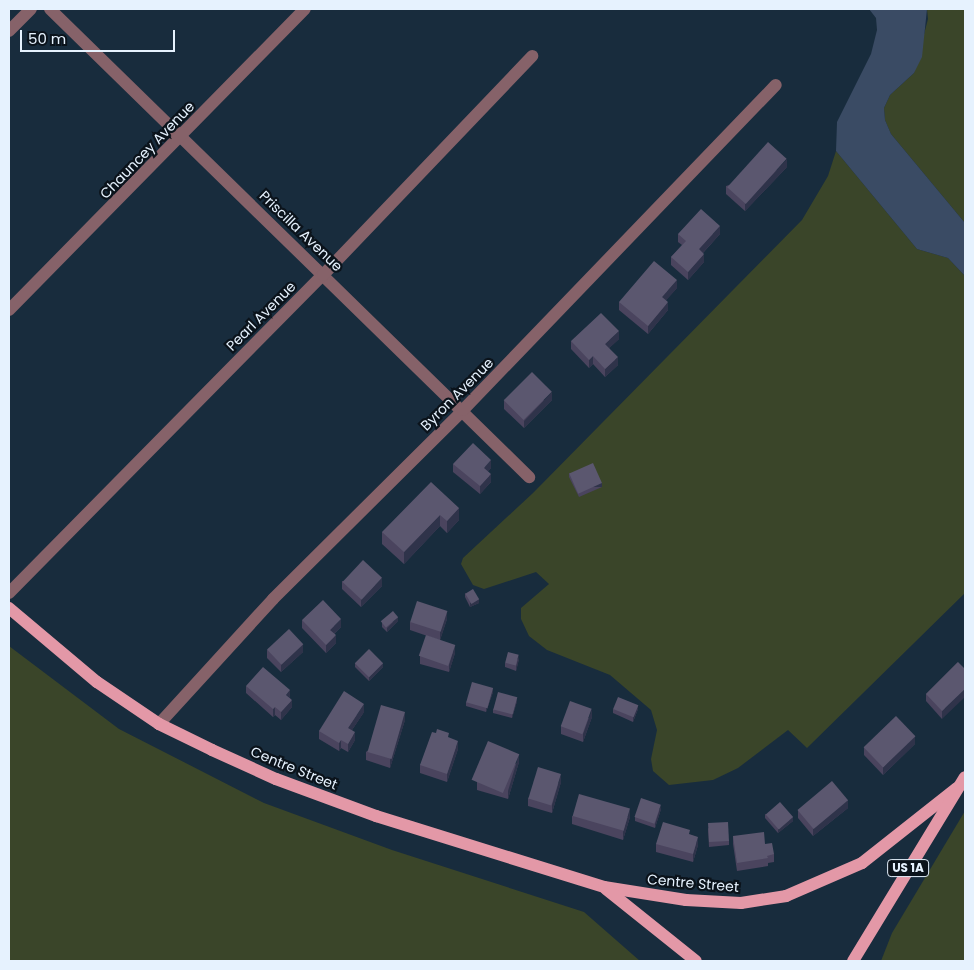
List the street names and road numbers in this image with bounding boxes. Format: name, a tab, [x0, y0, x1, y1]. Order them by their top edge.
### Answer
street label: Chauncey Avenue	[96, 98, 198, 202]
street label: Priscilla Avenue	[256, 187, 346, 275]
street label: Pearl Avenue	[223, 278, 299, 354]
street label: Byron Avenue	[417, 354, 497, 434]
street label: Centre Street	[248, 743, 340, 793]
road number: US 1A	[887, 858, 929, 878]
street label: Centre Street	[646, 871, 740, 895]

